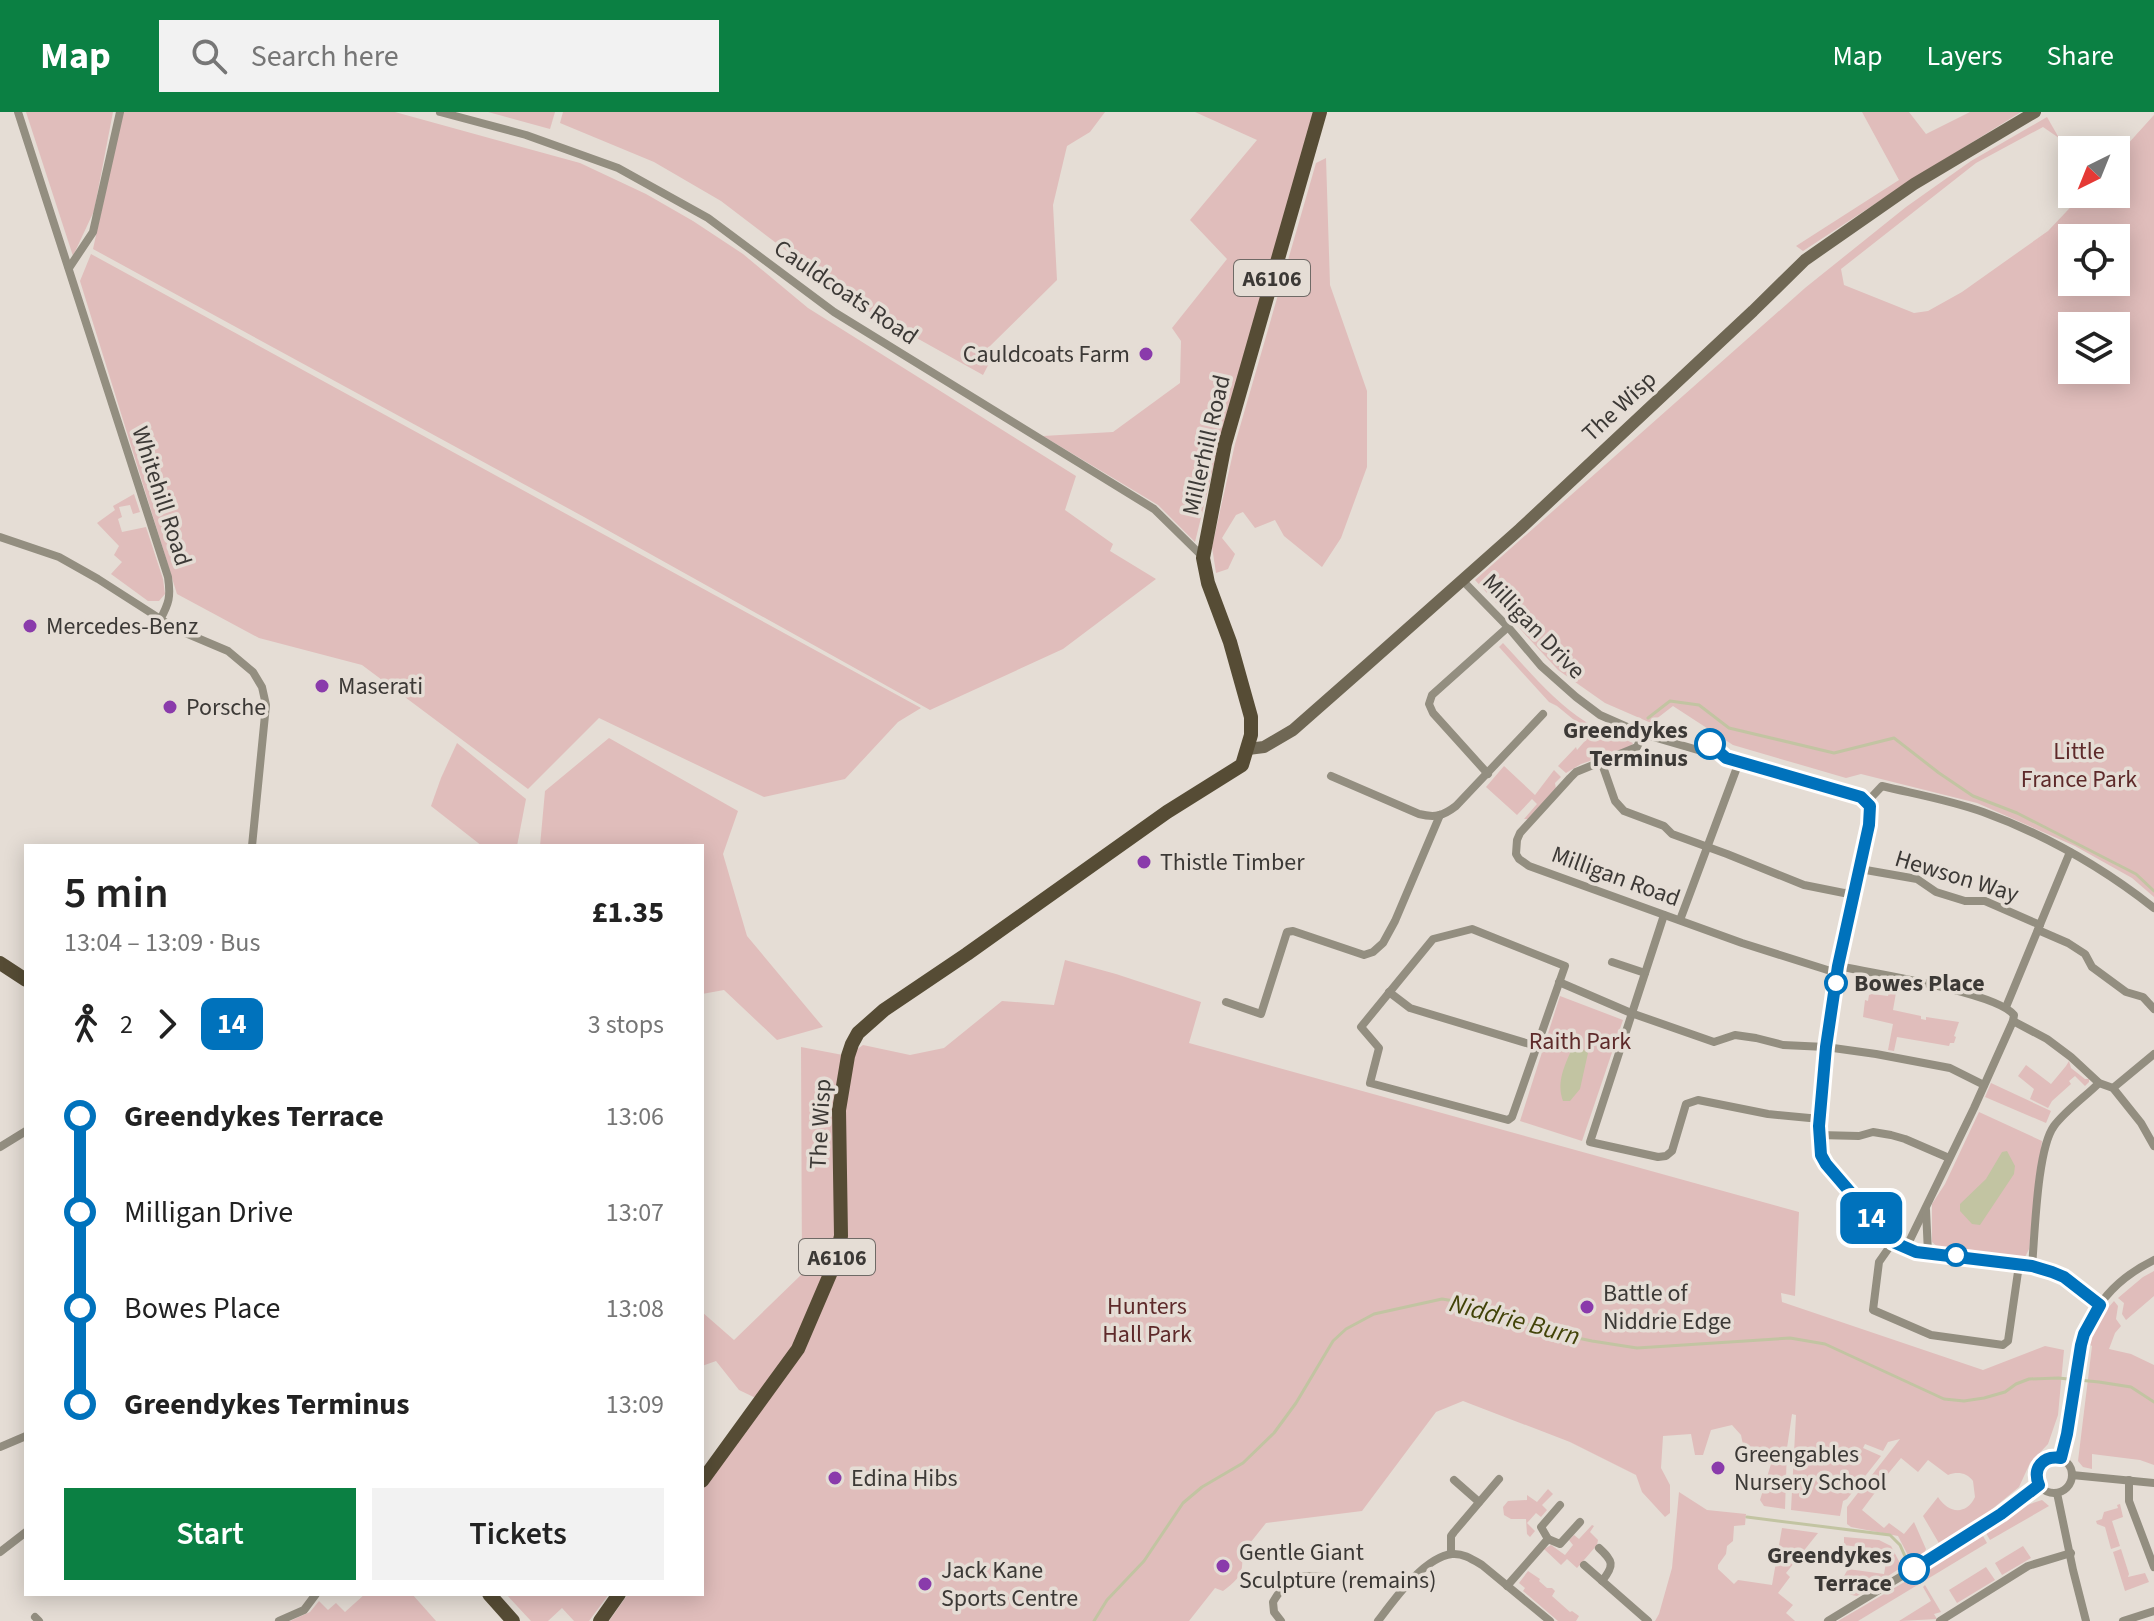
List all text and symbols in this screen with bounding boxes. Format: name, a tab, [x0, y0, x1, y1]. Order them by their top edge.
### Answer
search box	[159, 20, 719, 92]
text: Map	[40, 29, 111, 83]
icon: search	[187, 34, 231, 78]
text: Search here	[251, 35, 399, 78]
text: Map	[1832, 36, 1882, 76]
text: Layers	[1926, 36, 2002, 76]
text: Share	[2046, 36, 2114, 76]
north arrow	[2058, 136, 2130, 208]
map controls	[2058, 136, 2130, 384]
button: locate	[2058, 224, 2130, 296]
street label: Cauldcoats Road	[767, 231, 925, 354]
road number: A6106	[1234, 260, 1310, 296]
button: layers	[2058, 312, 2130, 384]
place label: Cauldcoats Farm	[963, 337, 1130, 372]
marker: Cauldcoats Farm	[1137, 345, 1155, 363]
street label: The Wisp	[1574, 363, 1664, 450]
street label: Millerhill Road	[1173, 371, 1240, 519]
street label: Whitehill Road	[122, 422, 201, 571]
street label: Milligan Drive	[1474, 566, 1593, 687]
place label: Mercedes-Benz	[46, 609, 198, 644]
marker: Mercedes-Benz	[21, 617, 39, 635]
place label: Maserati	[338, 669, 423, 704]
marker: Maserati	[313, 677, 331, 695]
place label: Porsche	[186, 690, 266, 725]
marker: Porsche	[161, 698, 179, 716]
place label: Greendykes Terminus	[1563, 713, 1688, 776]
marker: Greendykes Terminus	[1695, 729, 1725, 759]
park label: Little France Park	[2021, 734, 2137, 797]
street label: Milligan Road	[1547, 837, 1685, 916]
street label: Hewson Way	[1891, 841, 2023, 912]
place label: Thistle Timber	[1160, 845, 1305, 880]
marker: Thistle Timber	[1135, 853, 1153, 871]
text: 5 min	[64, 862, 169, 925]
text: £1.35	[592, 891, 664, 934]
text: 13:04 – 13:09 · Bus	[64, 924, 260, 961]
place label: Bowes Place	[1854, 966, 1985, 1001]
marker: Bowes Place	[1825, 972, 1847, 994]
icon: walk	[64, 1002, 108, 1046]
icon: forward	[145, 1002, 189, 1046]
text: 14	[217, 1004, 247, 1044]
text: 2	[120, 1006, 133, 1043]
text: 3 stops	[588, 1006, 664, 1043]
park label: Raith Park	[1529, 1024, 1631, 1059]
street label: The Wisp	[801, 1078, 840, 1170]
text: Greendykes Terrace	[124, 1095, 384, 1138]
text: 13:06	[606, 1098, 664, 1135]
text: Milligan Drive	[124, 1191, 293, 1234]
line badge: 14	[1835, 1192, 1907, 1244]
text: 13:07	[606, 1194, 664, 1231]
text: 14	[1856, 1198, 1886, 1238]
road number: A6106	[799, 1239, 875, 1275]
unlabelled marker	[1945, 1244, 1967, 1266]
place label: Battle of Niddrie Edge	[1603, 1276, 1731, 1339]
water label: Niddrie Burn	[1446, 1284, 1584, 1355]
text: Bowes Place	[124, 1287, 280, 1330]
park label: Hunters Hall Park	[1102, 1289, 1192, 1352]
text: 13:08	[606, 1290, 664, 1327]
marker: Battle of Niddrie Edge	[1578, 1298, 1596, 1316]
text: Greendykes Terminus	[124, 1383, 410, 1426]
text: 13:09	[606, 1386, 664, 1423]
place label: Greengables Nursery School	[1734, 1437, 1887, 1500]
marker: Greengables Nursery School	[1709, 1459, 1727, 1477]
place label: Edina Hibs	[851, 1461, 957, 1496]
marker: Edina Hibs	[826, 1469, 844, 1487]
button: Start	[64, 1488, 356, 1580]
button: Tickets	[372, 1488, 664, 1580]
place label: Gentle Giant Sculpture (remains)	[1239, 1535, 1436, 1598]
place label: Greendykes Terrace	[1767, 1538, 1892, 1601]
place label: Jack Kane Sports Centre	[941, 1553, 1078, 1616]
marker: Greendykes Terrace	[1899, 1554, 1929, 1584]
marker: Gentle Giant Sculpture (remains)	[1214, 1557, 1232, 1575]
marker: Jack Kane Sports Centre	[916, 1575, 934, 1593]

